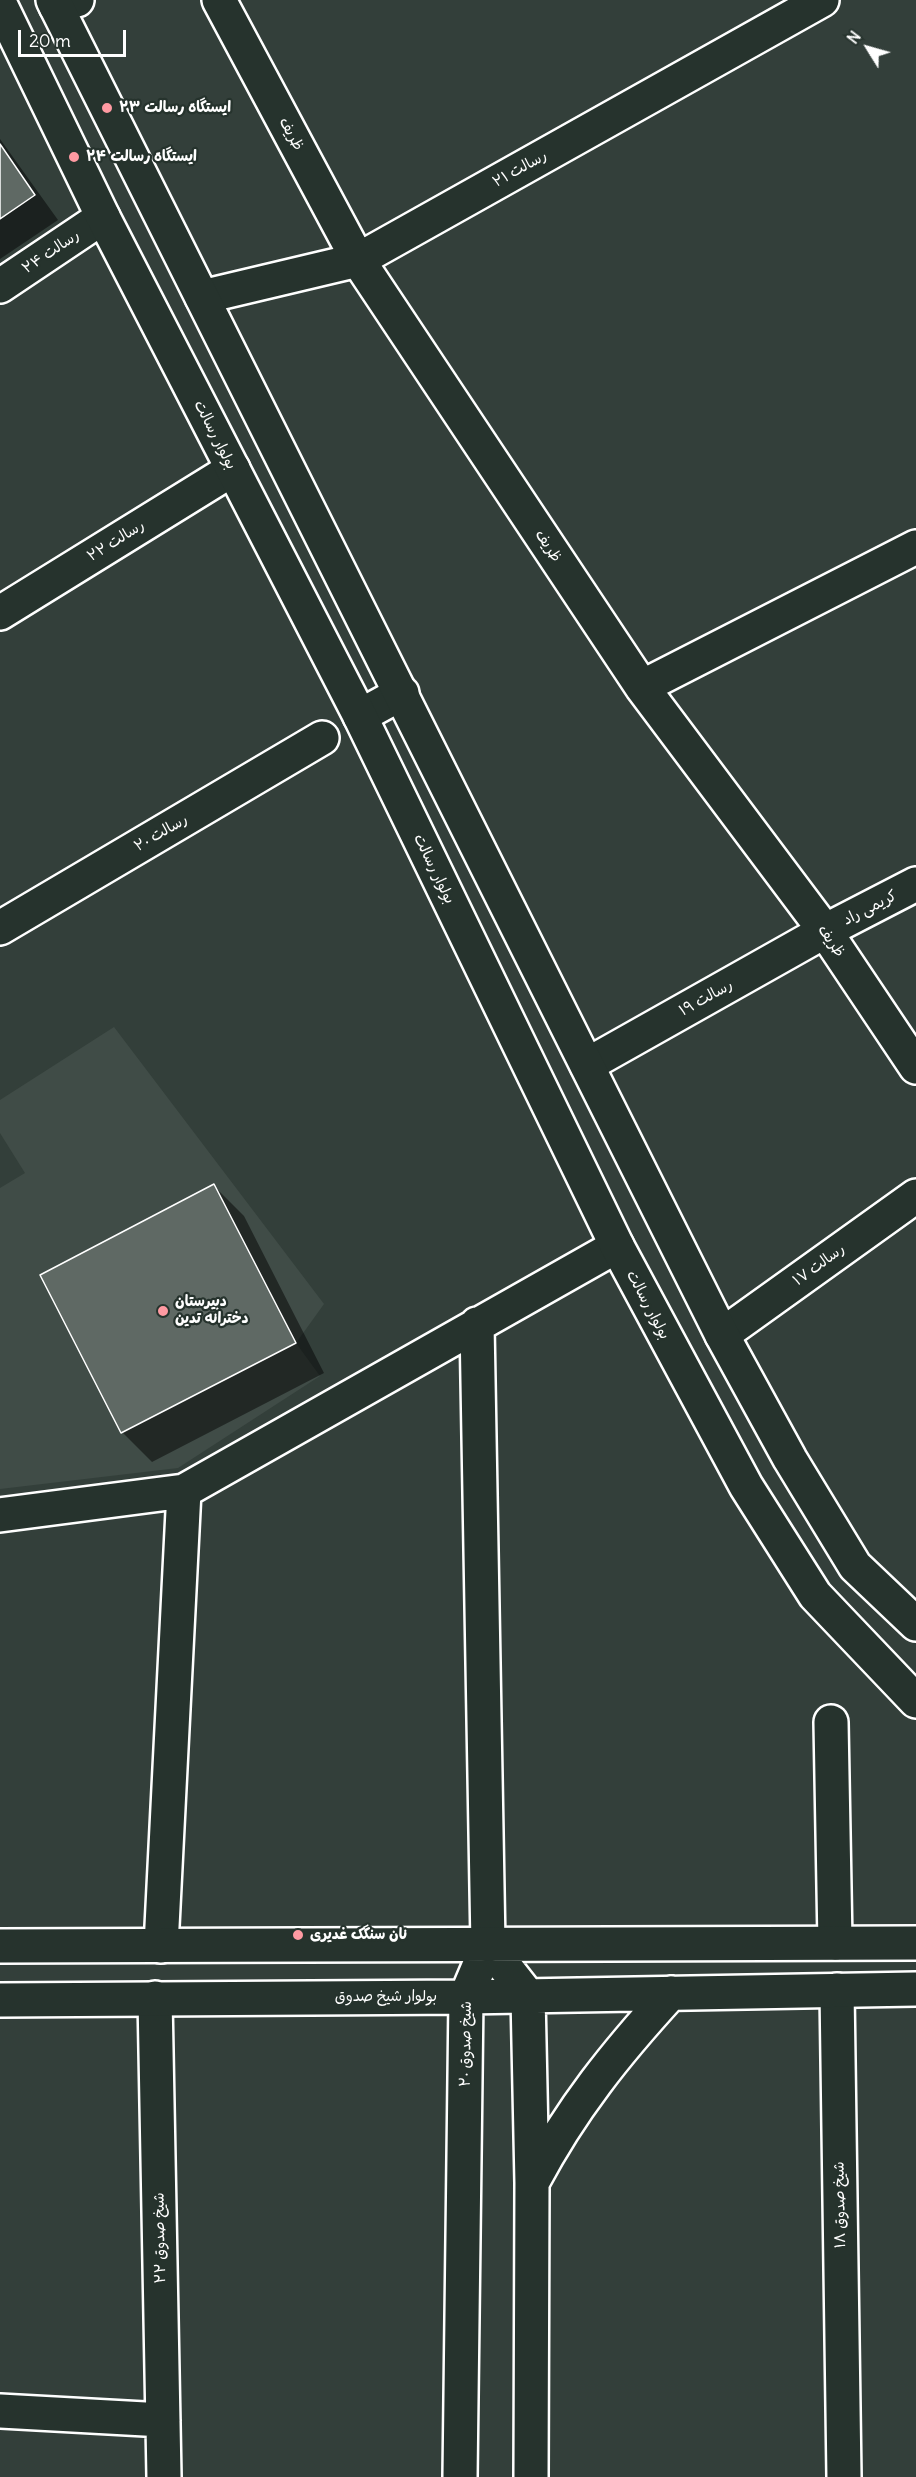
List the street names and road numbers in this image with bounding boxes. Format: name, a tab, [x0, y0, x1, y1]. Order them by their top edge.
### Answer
street label: ظریف	[275, 114, 307, 154]
street label: رسالت ۲۱	[490, 147, 550, 191]
street label: رسالت ۲۴	[19, 226, 83, 278]
street label: بولوار رسالت	[190, 397, 240, 473]
street label: رسالت ۲۲	[84, 516, 148, 566]
street label: ظریف	[531, 527, 565, 565]
street label: رسالت ۲۰	[131, 810, 191, 856]
street label: بولوار رسالت	[409, 831, 459, 907]
street label: کریمی راد	[840, 887, 900, 929]
street label: ظریف	[814, 922, 848, 960]
street label: رسالت ۱۹	[676, 976, 736, 1020]
street label: رسالت ۱۷	[789, 1240, 849, 1290]
street label: بولوار رسالت	[622, 1268, 674, 1342]
street label: بولوار شیخ صدوق	[335, 1988, 437, 2006]
street label: شیخ صدوق ۲۰	[456, 2001, 476, 2087]
street label: شیخ صدوق ۱۸	[830, 2161, 850, 2249]
street label: شیخ صدوق ۲۲	[150, 2192, 170, 2284]

